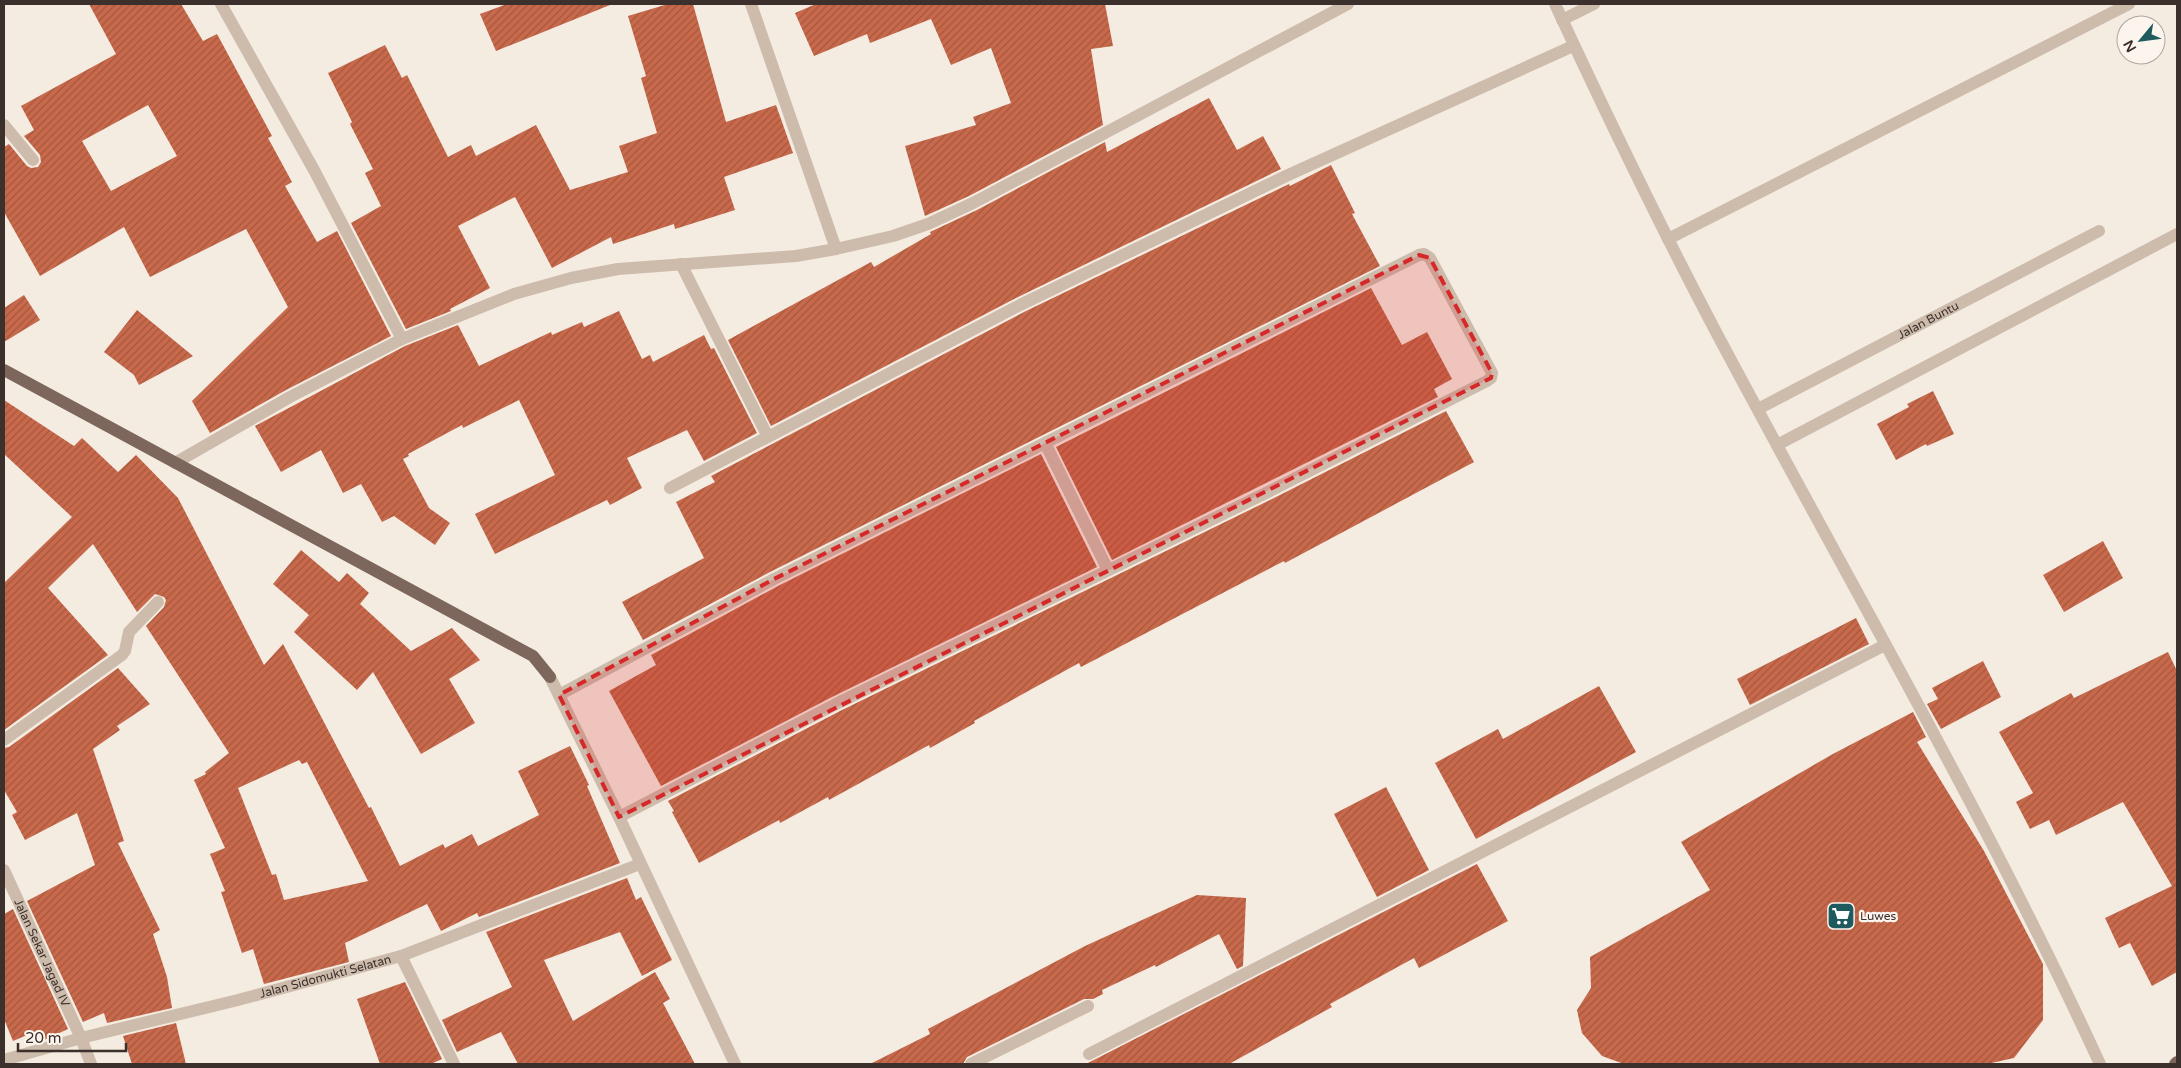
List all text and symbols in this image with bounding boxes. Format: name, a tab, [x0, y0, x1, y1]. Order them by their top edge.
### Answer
north arrow	[2116, 15, 2166, 65]
text: N	[2120, 37, 2140, 55]
street label: Jalan Buntu	[1895, 298, 1961, 342]
street label: Jalan Sekar Jagad IV	[11, 897, 73, 1009]
supermarket icon: Luwes	[1826, 901, 1856, 931]
place label: Luwes	[1860, 909, 1896, 923]
street label: Jalan Sidomukti Selatan	[258, 952, 393, 1001]
scale bar	[18, 1020, 125, 1052]
text: 20 m	[25, 1029, 62, 1047]

